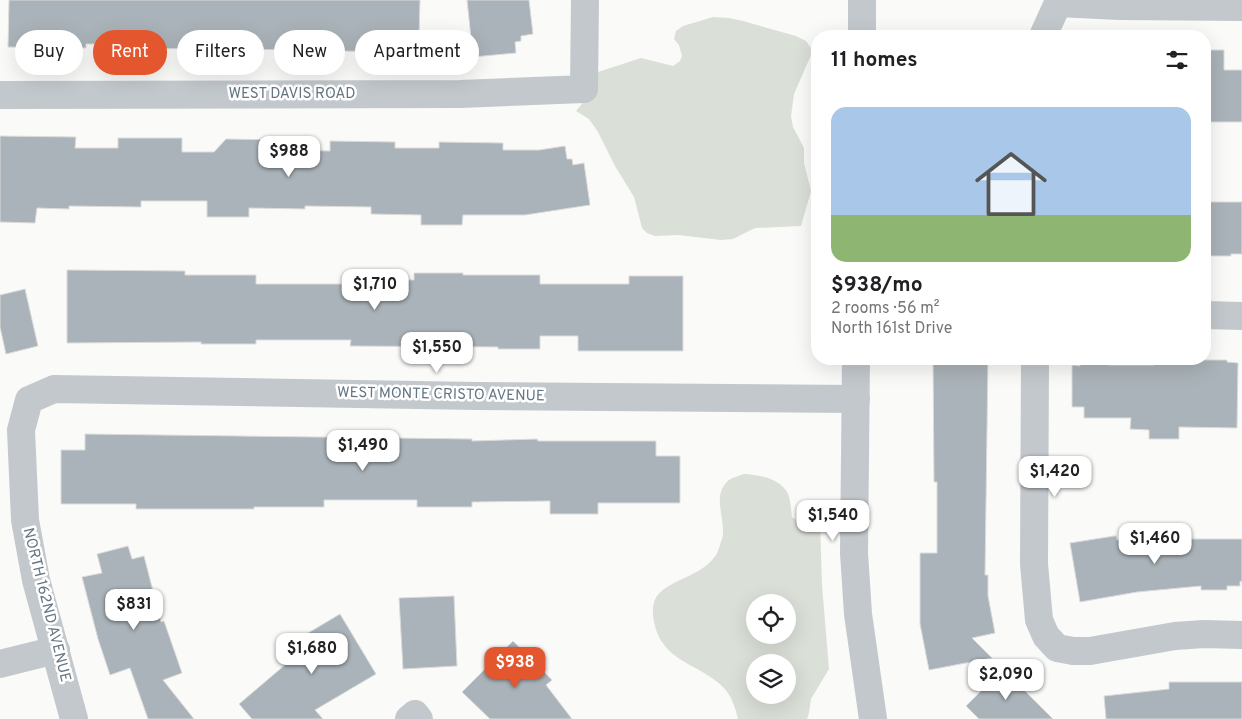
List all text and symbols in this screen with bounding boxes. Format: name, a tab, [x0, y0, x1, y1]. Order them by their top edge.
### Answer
chip: Buy	[15, 30, 83, 75]
chip: Rent	[93, 30, 167, 75]
chip: Filters	[177, 30, 264, 75]
chip: New	[274, 30, 345, 75]
chip: Apartment	[355, 30, 479, 75]
icon: filters	[1163, 46, 1191, 74]
text: 11 homes	[831, 47, 918, 74]
street label: WEST DAVIS ROAD	[229, 85, 355, 104]
pin: $988	[259, 136, 319, 178]
icon: home	[966, 139, 1056, 229]
text: $988	[269, 142, 309, 162]
pin: $1,710	[334, 268, 416, 311]
text: $938/mo	[831, 272, 923, 299]
text: $1,710	[353, 275, 397, 295]
text: 2 rooms · 56 m²	[831, 299, 940, 319]
text: North 161st Drive	[831, 319, 952, 339]
pin: $1,550	[396, 332, 478, 374]
text: $1,550	[412, 338, 462, 358]
street label: WEST MONTE CRISTO AVENUE	[337, 384, 545, 406]
pin: $1,490	[322, 430, 404, 472]
text: $1,490	[338, 436, 388, 456]
pin: $1,420	[1014, 456, 1096, 498]
text: $1,420	[1030, 462, 1080, 482]
pin: $1,540	[792, 500, 874, 542]
text: $1,540	[807, 506, 859, 526]
pin: $1,460	[1114, 522, 1196, 565]
street label: NORTH 162ND AVENUE	[18, 526, 74, 684]
text: $1,460	[1130, 529, 1180, 549]
pin: $831	[104, 588, 164, 631]
map controls	[746, 594, 796, 704]
button: locate	[746, 594, 796, 644]
text: $831	[116, 595, 152, 615]
pin: $1,680	[271, 632, 353, 675]
text: $1,680	[287, 639, 337, 659]
pin: $938	[485, 646, 545, 689]
text: $938	[495, 653, 535, 673]
button: layers	[746, 654, 796, 704]
pin: $2,090	[965, 658, 1047, 701]
text: $2,090	[979, 665, 1033, 685]

